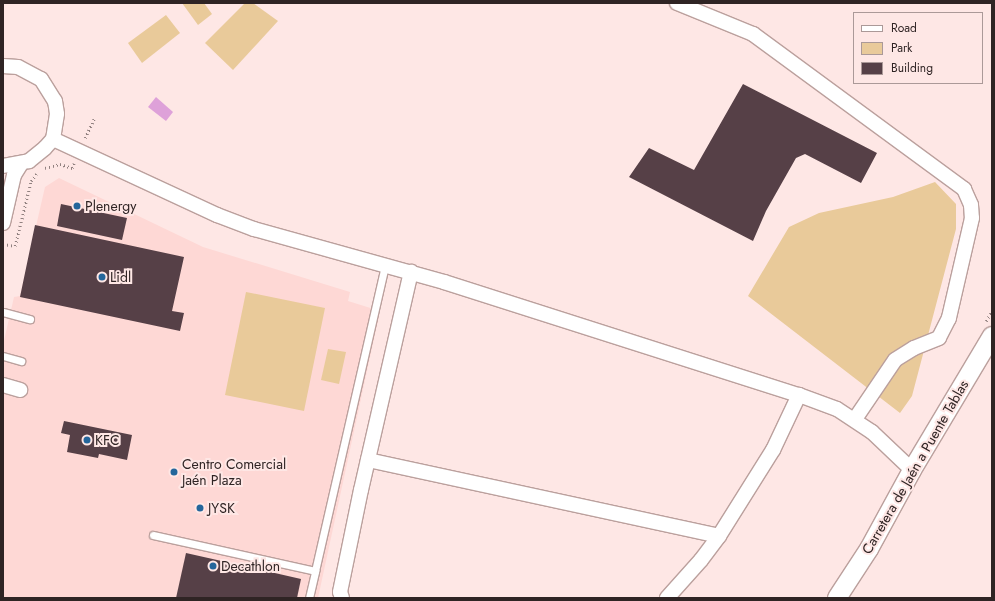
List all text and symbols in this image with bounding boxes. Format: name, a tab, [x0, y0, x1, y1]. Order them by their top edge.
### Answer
legend	[853, 12, 983, 84]
text: Road	[891, 19, 917, 37]
text: Park	[891, 39, 912, 57]
text: Building	[891, 59, 933, 77]
place label: Plenergy	[85, 198, 136, 214]
marker: Plenergy	[72, 201, 82, 211]
place label: Lidl	[110, 269, 131, 285]
marker: Lidl	[97, 272, 107, 282]
street label: Carretera de Jaén a Puente Tablas	[858, 377, 972, 557]
place label: KFC	[95, 432, 119, 448]
marker: KFC	[82, 435, 92, 445]
place label: Centro Comercial Jaén Plaza	[182, 456, 286, 488]
marker: Centro Comercial Jaén Plaza	[169, 467, 179, 477]
place label: JYSK	[208, 500, 235, 516]
marker: JYSK	[195, 503, 205, 513]
place label: Decathlon	[221, 558, 280, 574]
marker: Decathlon	[208, 561, 218, 571]

